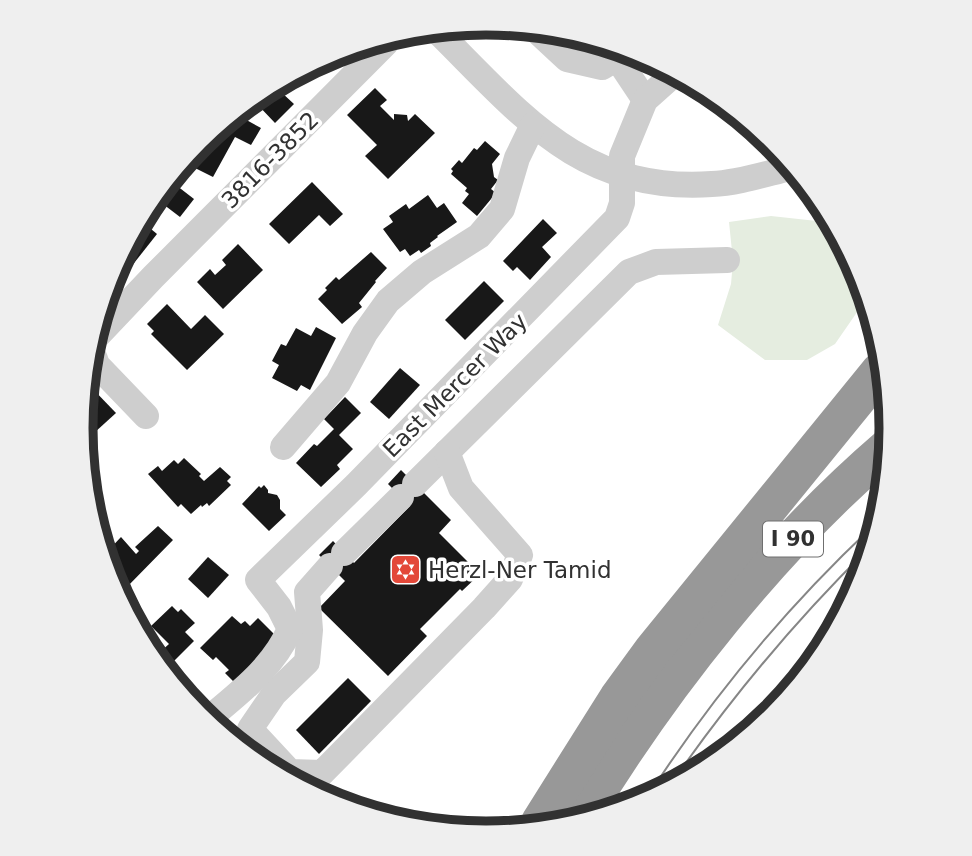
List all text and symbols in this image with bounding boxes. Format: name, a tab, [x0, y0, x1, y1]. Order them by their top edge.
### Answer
street label: 3816-3852	[216, 106, 324, 214]
street label: East Mercer Way	[378, 308, 532, 462]
road number: I 90	[763, 522, 823, 556]
synagogue icon: Herzl-Ner Tamid	[388, 553, 422, 587]
place label: Herzl-Ner Tamid	[428, 557, 612, 583]

